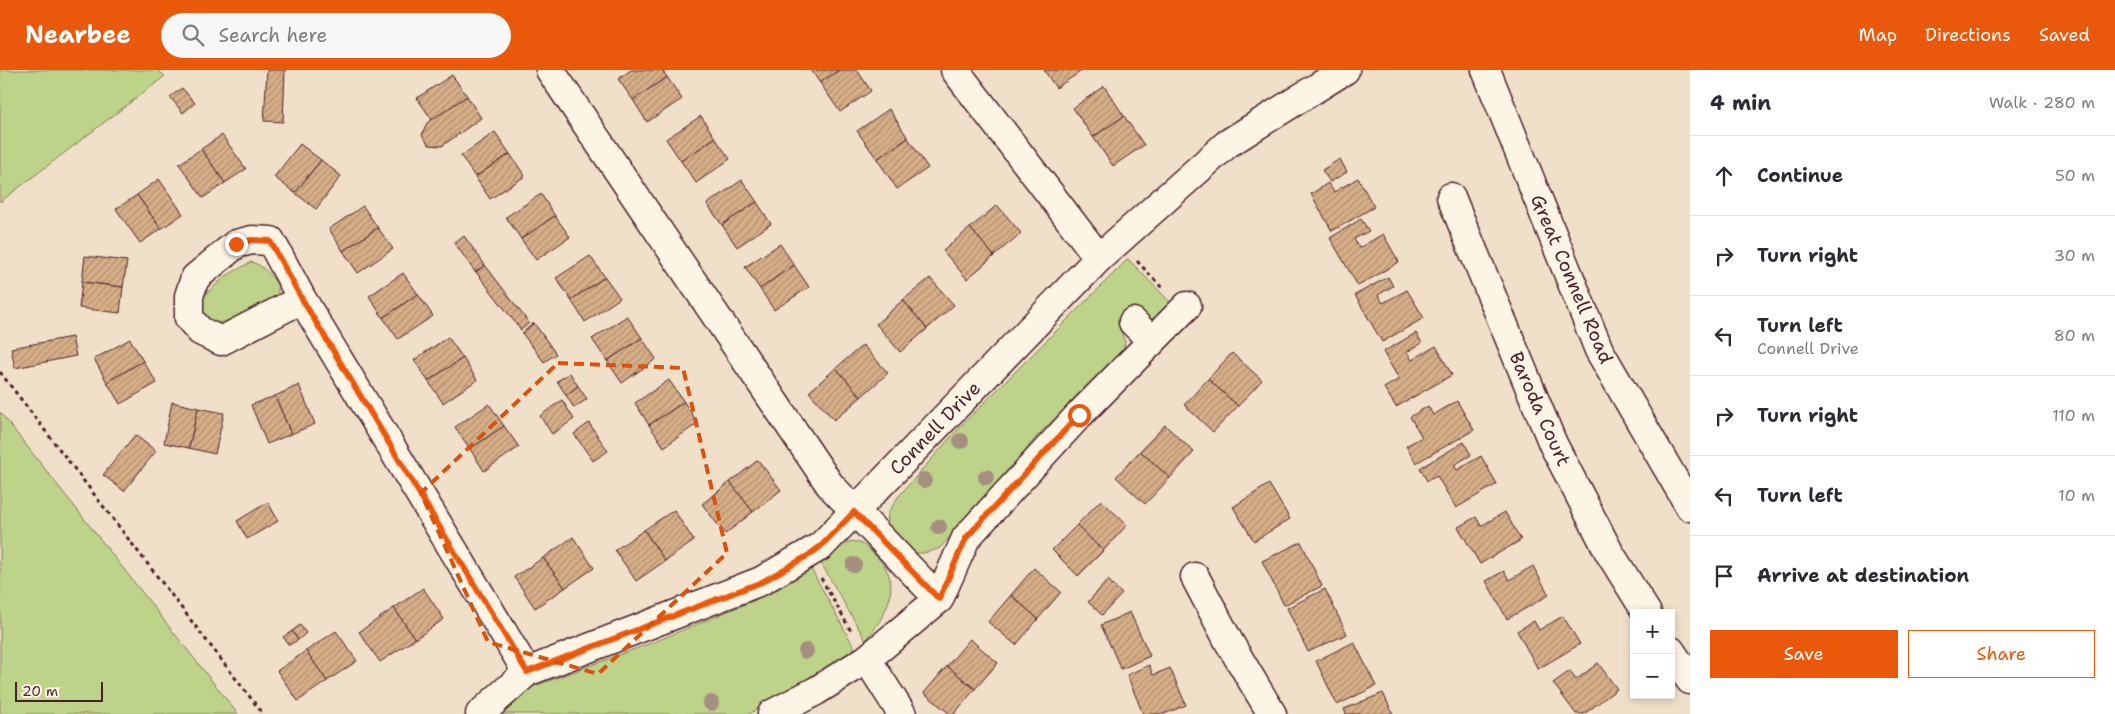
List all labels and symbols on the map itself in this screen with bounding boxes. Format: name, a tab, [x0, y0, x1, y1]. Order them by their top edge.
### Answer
street label: Great Connell Road	[1525, 191, 1619, 367]
route end	[225, 233, 248, 256]
street label: Baroda Court	[1504, 348, 1576, 470]
street label: Connell Drive	[884, 376, 986, 480]
route start	[1068, 404, 1091, 427]
scale bar	[15, 679, 102, 702]

